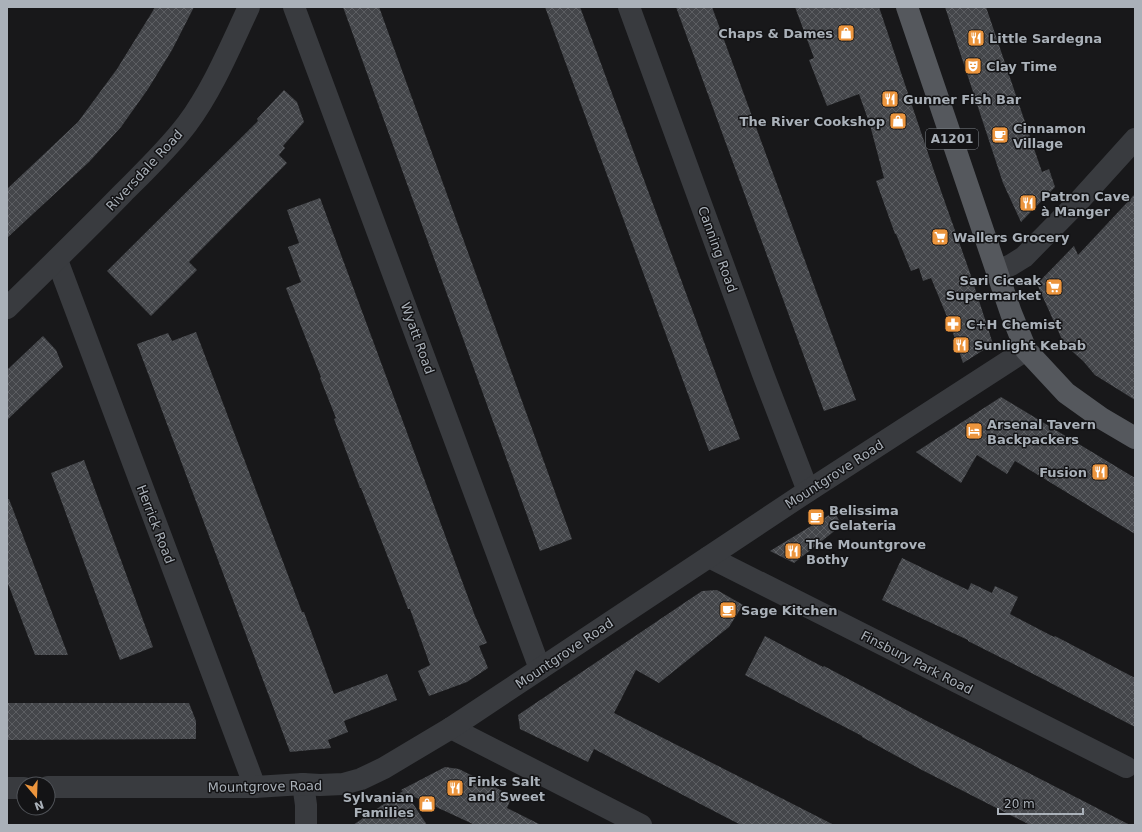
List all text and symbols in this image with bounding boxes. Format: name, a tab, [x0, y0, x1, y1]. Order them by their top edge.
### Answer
shop icon: Chaps & Dames	[836, 23, 856, 43]
place label: Chaps & Dames	[718, 26, 833, 41]
restaurant icon: Little Sardegna	[966, 28, 986, 48]
place label: Little Sardegna	[989, 31, 1102, 46]
theatre icon: Clay Time	[963, 56, 983, 76]
place label: Clay Time	[986, 59, 1057, 74]
restaurant icon: Gunner Fish Bar	[880, 89, 900, 109]
place label: Gunner Fish Bar	[903, 92, 1022, 107]
shop icon: The River Cookshop	[888, 111, 908, 131]
place label: The River Cookshop	[740, 114, 885, 129]
place label: Cinnamon Village	[1013, 121, 1086, 151]
cafe icon: Cinnamon Village	[990, 125, 1010, 145]
street label: Riversdale Road	[103, 127, 186, 214]
road number: A1201	[926, 129, 978, 149]
place label: Patron Cave à Manger	[1041, 189, 1130, 219]
restaurant icon: Patron Cave à Manger	[1018, 193, 1038, 213]
street label: Canning Road	[695, 204, 740, 294]
supermarket icon: Wallers Grocery	[930, 227, 950, 247]
place label: Wallers Grocery	[953, 230, 1070, 245]
place label: Sari Ciceak Supermarket	[946, 273, 1041, 303]
supermarket icon: Sari Ciceak Supermarket	[1044, 277, 1064, 297]
street label: Wyatt Road	[398, 300, 437, 376]
pharmacy icon: C+H Chemist	[943, 314, 963, 334]
place label: C+H Chemist	[966, 317, 1061, 332]
restaurant icon: Sunlight Kebab	[951, 335, 971, 355]
place label: Sunlight Kebab	[974, 338, 1086, 353]
place label: Arsenal Tavern Backpackers	[987, 417, 1096, 447]
hotel icon: Arsenal Tavern Backpackers	[964, 421, 984, 441]
street label: Mountgrove Road	[782, 437, 886, 512]
restaurant icon: Fusion	[1090, 462, 1110, 482]
place label: Fusion	[1039, 465, 1087, 480]
street label: Herrick Road	[134, 483, 177, 566]
place label: Belissima Gelateria	[829, 503, 899, 533]
cafe icon: Belissima Gelateria	[806, 507, 826, 527]
place label: The Mountgrove Bothy	[806, 537, 926, 567]
restaurant icon: The Mountgrove Bothy	[783, 541, 803, 561]
cafe icon: Sage Kitchen	[718, 600, 738, 620]
place label: Sage Kitchen	[741, 603, 838, 618]
street label: Mountgrove Road	[513, 615, 616, 692]
street label: Finsbury Park Road	[858, 628, 975, 697]
place label: Finks Salt and Sweet	[468, 774, 545, 804]
north arrow	[16, 776, 56, 816]
street label: Mountgrove Road	[208, 778, 322, 795]
restaurant icon: Finks Salt and Sweet	[445, 778, 465, 798]
place label: Sylvanian Families	[343, 790, 414, 820]
scale bar	[998, 790, 1083, 816]
shop icon: Sylvanian Families	[417, 794, 437, 814]
text: N	[33, 797, 46, 813]
text: 20 m	[1004, 797, 1035, 811]

